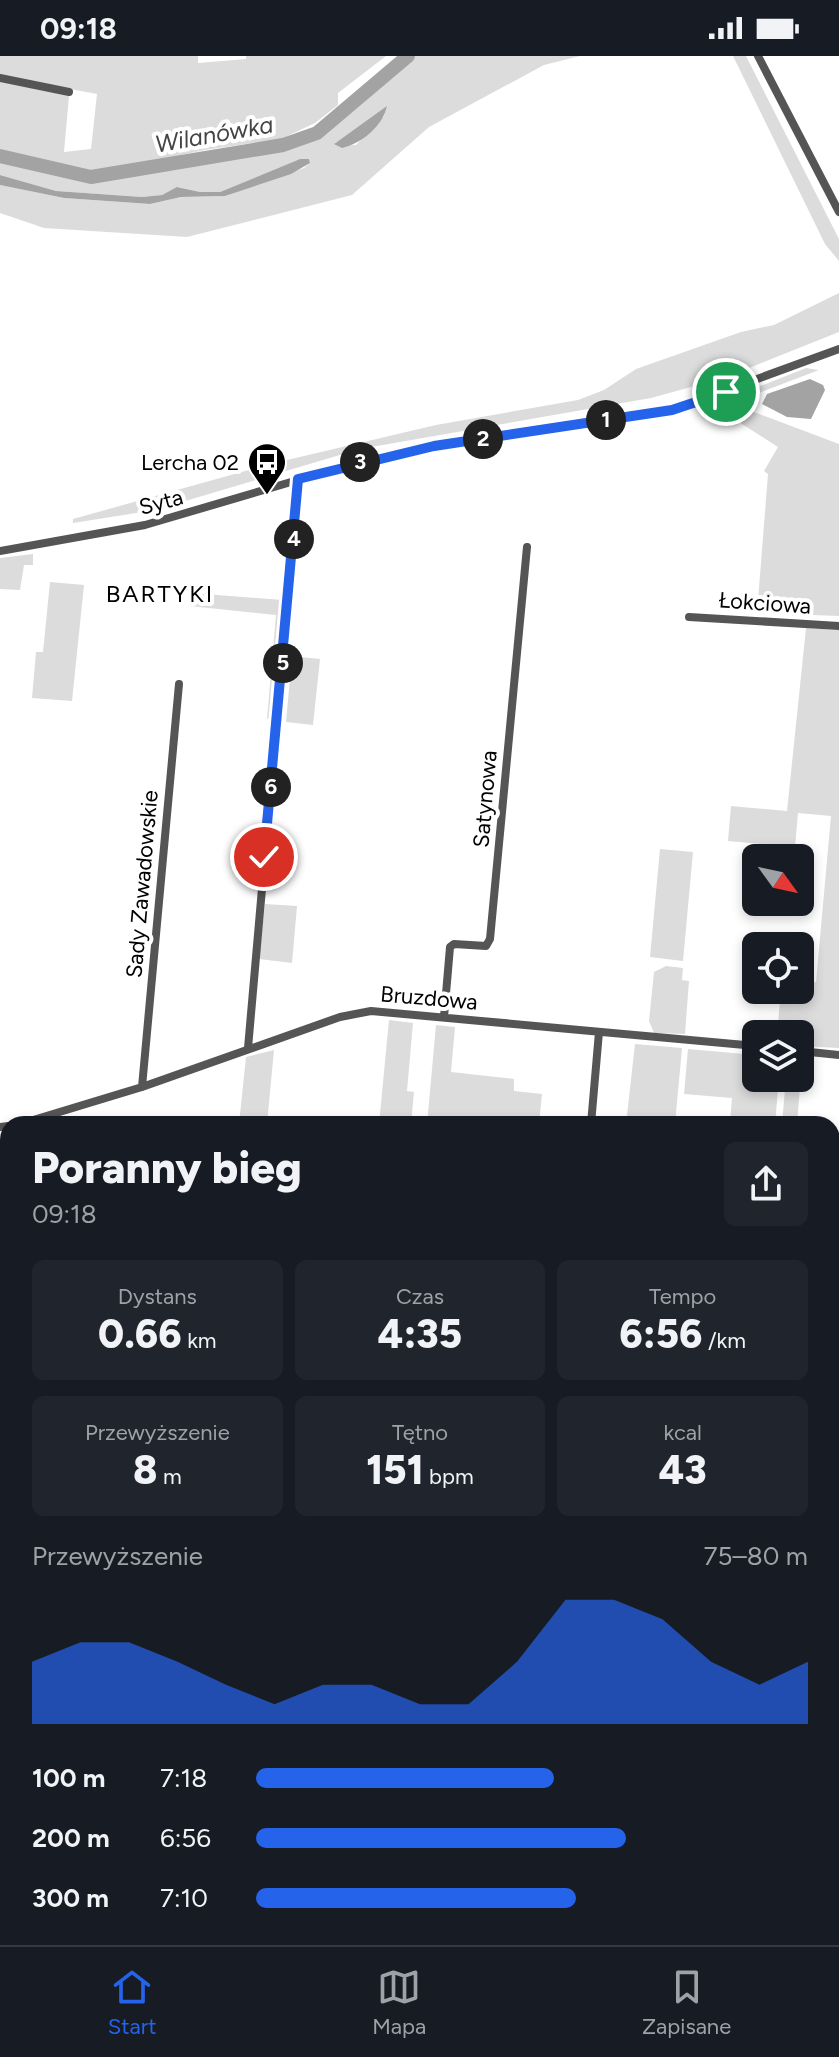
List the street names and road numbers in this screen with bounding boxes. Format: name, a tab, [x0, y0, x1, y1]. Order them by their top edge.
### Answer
street label: Syta	[136, 483, 186, 521]
street label: Łokciowa	[718, 586, 812, 620]
street label: Satynowa	[467, 749, 503, 849]
street label: Sady Zawadowskie	[120, 789, 164, 979]
street label: Bruzdowa	[379, 980, 479, 1016]

